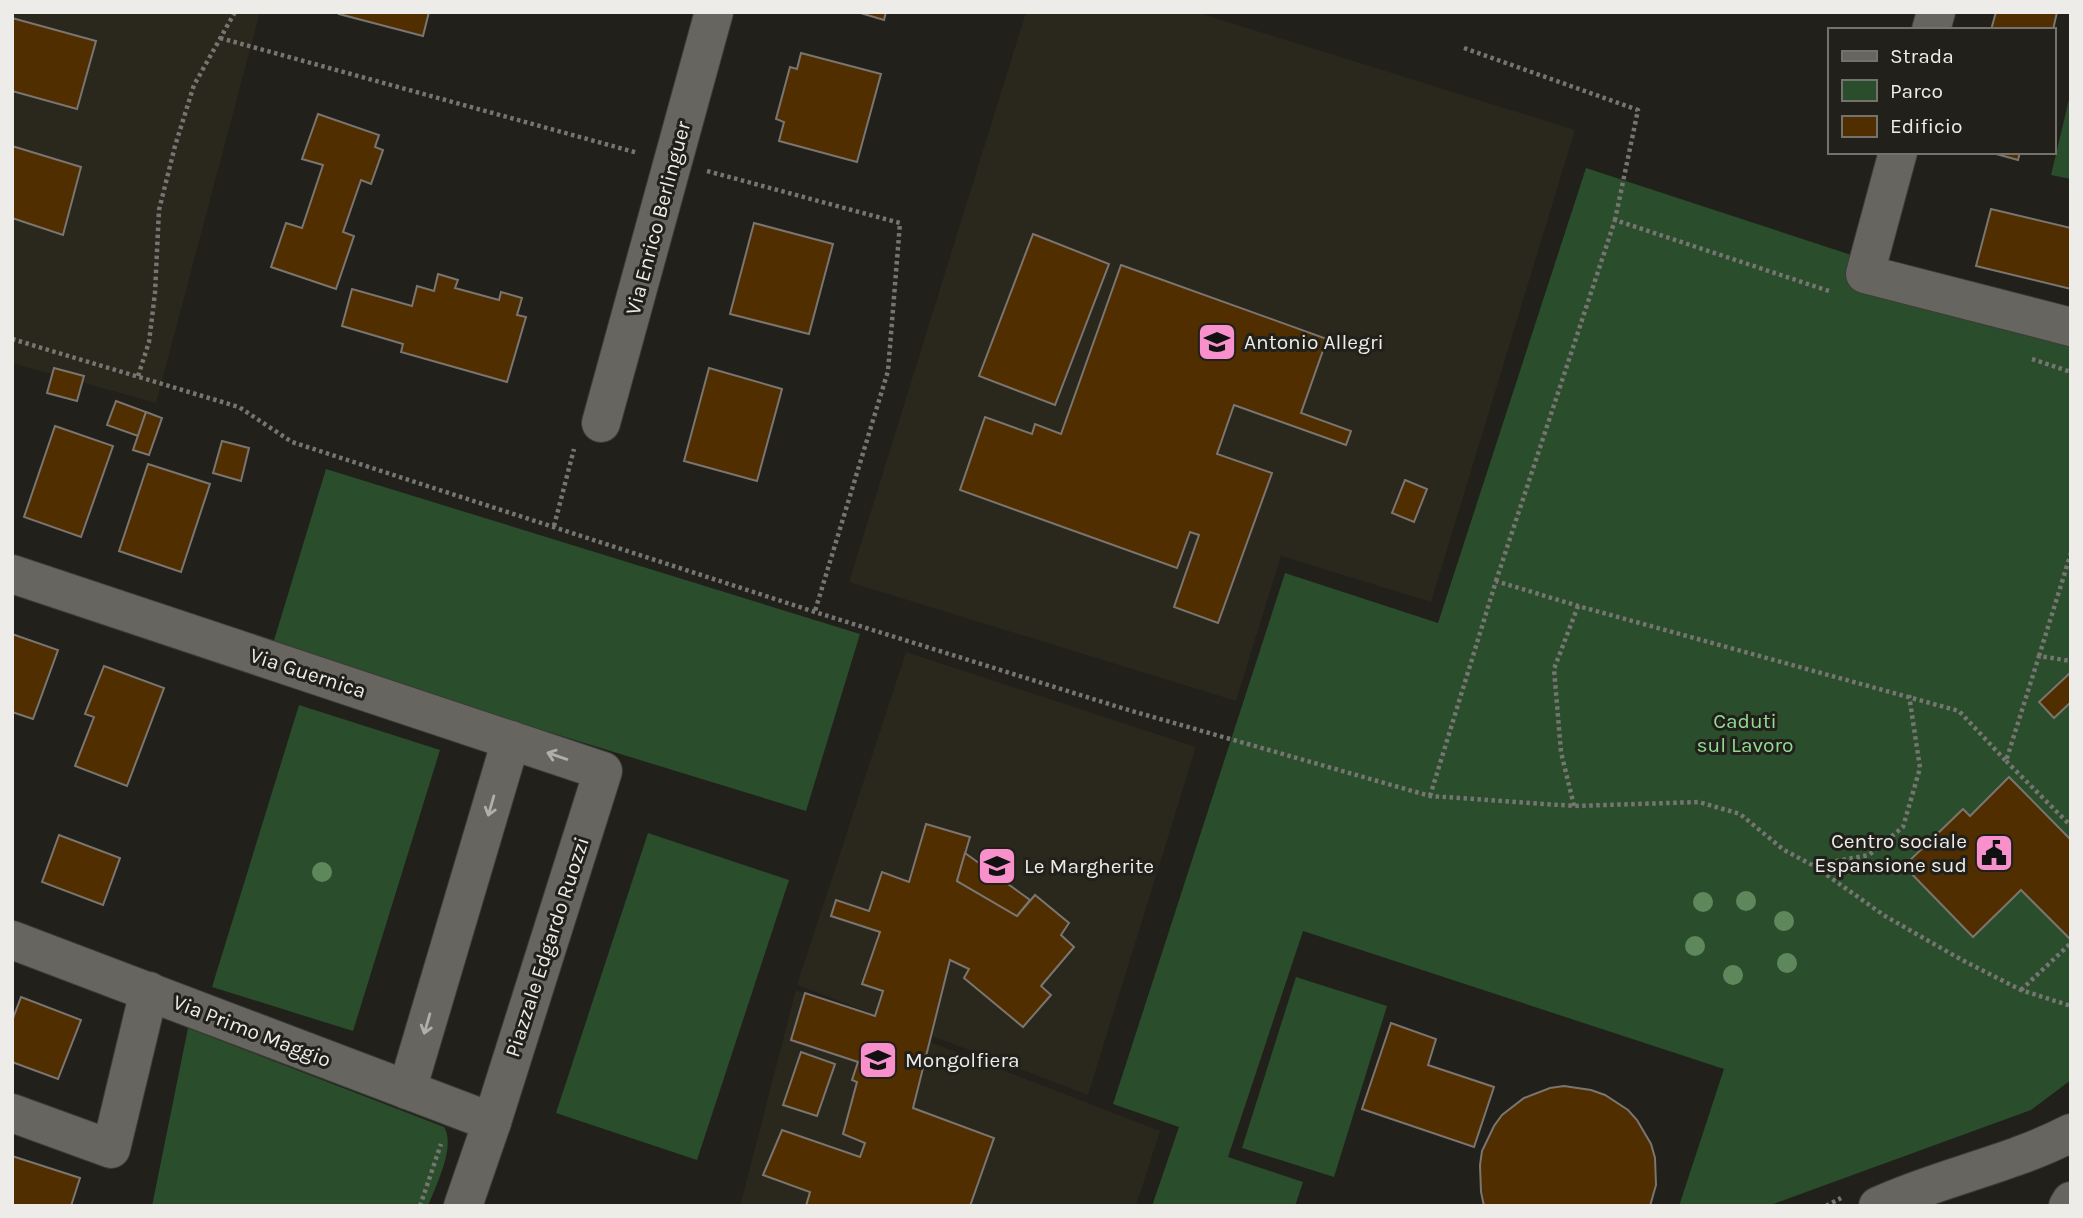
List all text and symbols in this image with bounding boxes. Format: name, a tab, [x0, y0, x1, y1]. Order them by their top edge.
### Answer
legend	[1828, 28, 2055, 154]
text: Strada	[1890, 44, 1954, 68]
text: Parco	[1890, 79, 1943, 103]
text: Edificio	[1890, 114, 1963, 138]
street label: Via Enrico Berlinguer	[621, 118, 696, 317]
school or university icon: Antonio Allegri	[1196, 321, 1238, 363]
place label: Antonio Allegri	[1244, 330, 1384, 354]
street label: Via Guernica	[247, 643, 369, 703]
park label: Caduti sul Lavoro	[1696, 709, 1794, 757]
one-way arrow	[546, 749, 568, 761]
one-way arrow	[484, 794, 497, 816]
place label: Centro sociale Espansione sud	[1814, 829, 1967, 877]
public building icon: Centro sociale Espansione sud	[1973, 832, 2015, 874]
street label: Piazzale Edgardo Ruozzi	[500, 834, 594, 1060]
school or university icon: Le Margherite	[976, 845, 1018, 887]
place label: Le Margherite	[1024, 854, 1154, 878]
street label: Via Primo Maggio	[170, 990, 334, 1072]
one-way arrow	[419, 1013, 432, 1035]
school or university icon: Mongolfiera	[857, 1039, 899, 1081]
place label: Mongolfiera	[905, 1048, 1020, 1072]

